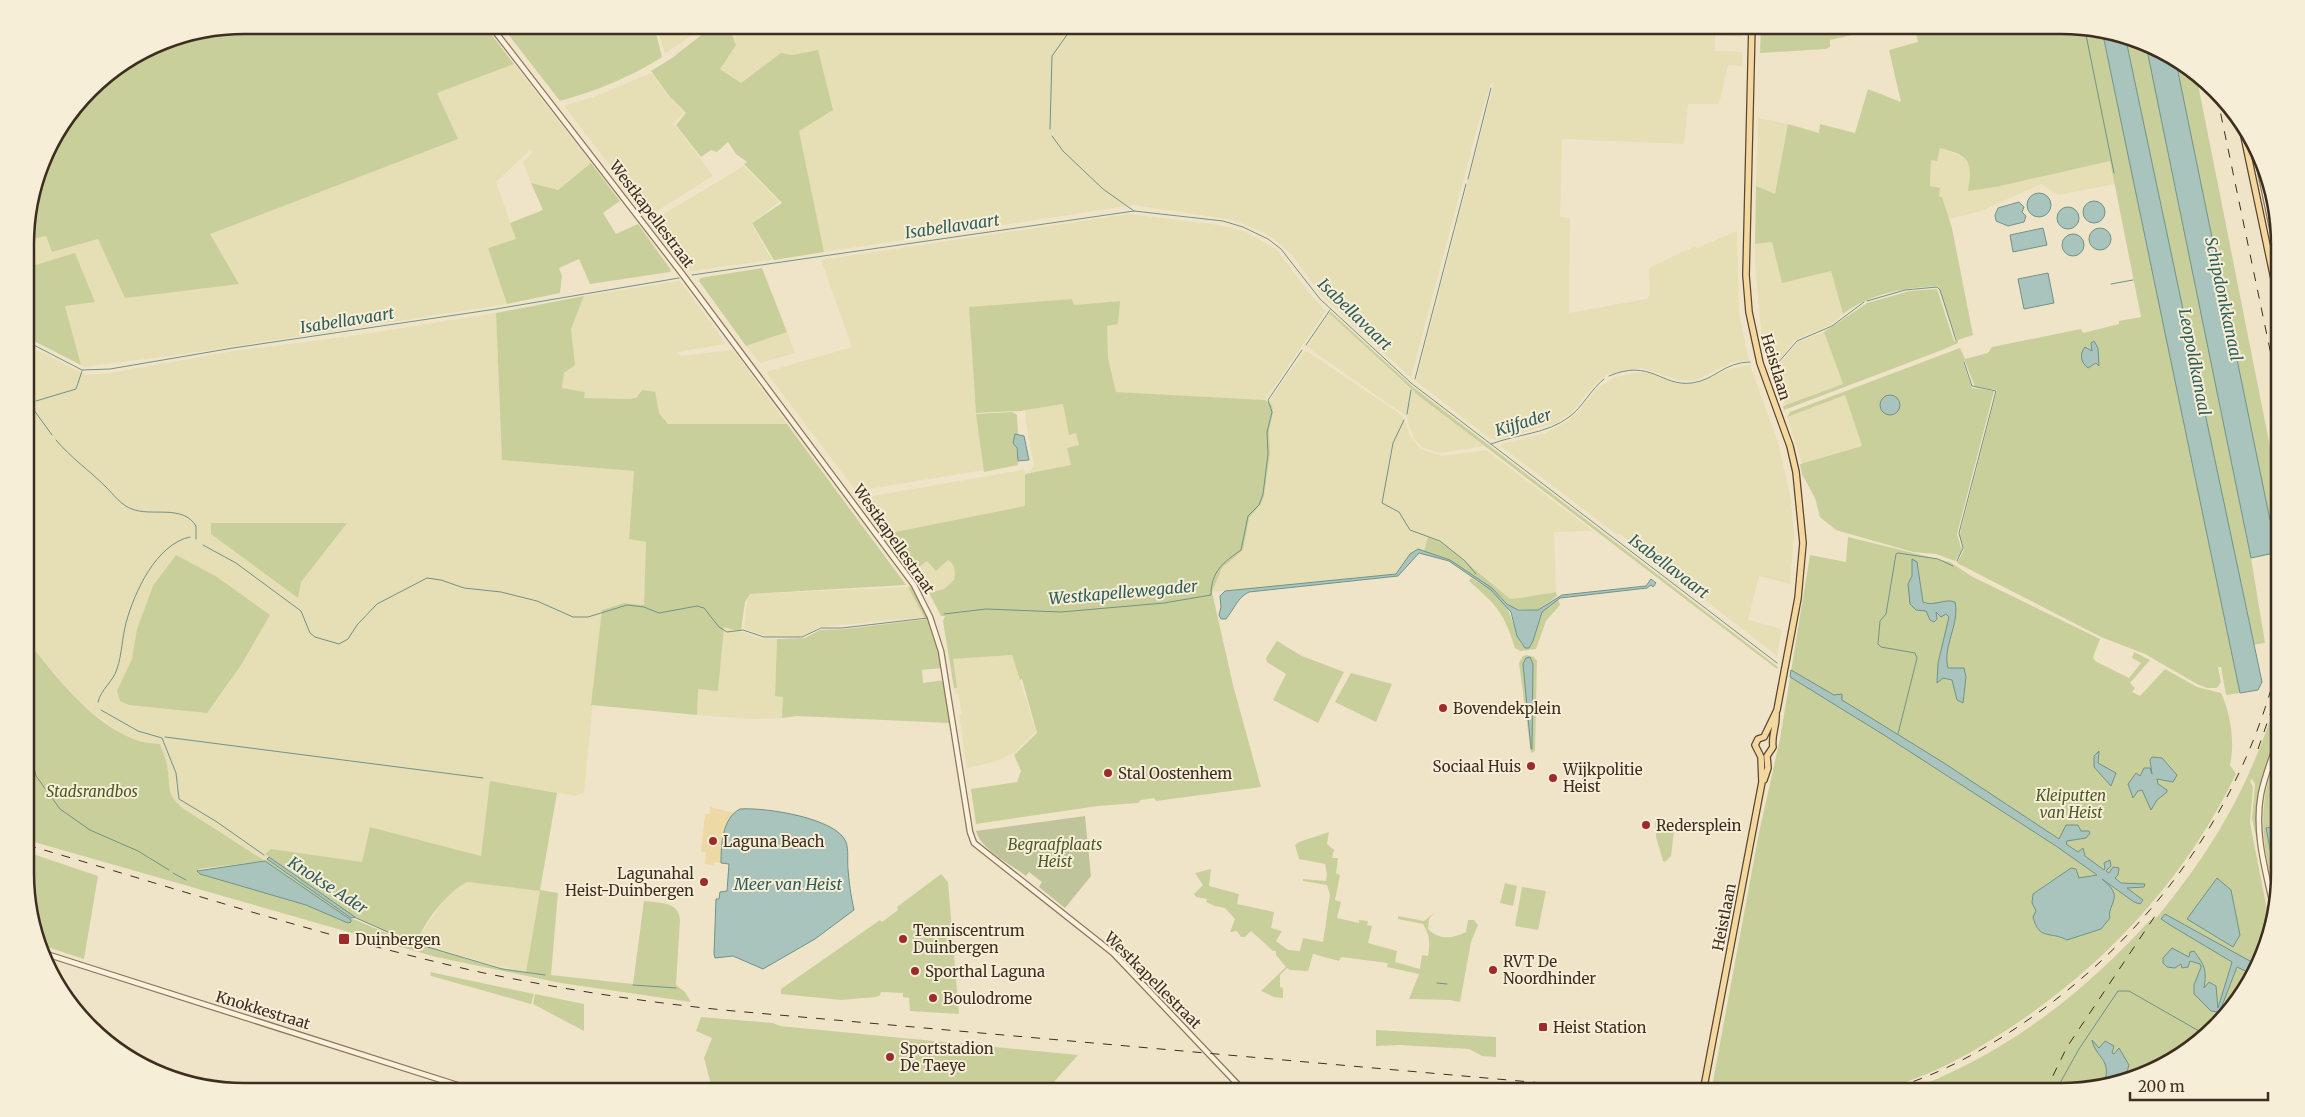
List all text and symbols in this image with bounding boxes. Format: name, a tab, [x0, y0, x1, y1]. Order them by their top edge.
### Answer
street label: Westkapellestraat	[605, 156, 699, 271]
water label: Isabellavaart	[904, 209, 1001, 243]
water label: Schipdonkkanaal	[2201, 235, 2247, 363]
water label: Isabellavaart	[1314, 274, 1396, 354]
water label: Isabellavaart	[299, 303, 396, 337]
water label: Leopoldkanaal	[2175, 307, 2215, 418]
street label: Heistlaan	[1757, 331, 1795, 403]
water label: Kijfader	[1492, 404, 1554, 440]
street label: Westkapellestraat	[849, 480, 939, 598]
water label: Isabellavaart	[1625, 529, 1713, 603]
water label: Westkapellewegader	[1048, 575, 1199, 608]
place label: Bovendekplein	[1453, 699, 1561, 718]
marker: Bovendekplein	[1437, 702, 1449, 714]
place label: Sociaal Huis	[1433, 757, 1521, 776]
marker: Sociaal Huis	[1525, 760, 1537, 772]
place label: Wijkpolitie Heist	[1562, 760, 1643, 796]
place label: Stal Oostenhem	[1118, 764, 1232, 783]
marker: Stal Oostenhem	[1102, 767, 1114, 779]
marker: Wijkpolitie Heist	[1547, 772, 1559, 784]
park label: Stadsrandbos	[46, 782, 138, 801]
park label: Kleiputten van Heist	[2035, 786, 2106, 822]
place label: Redersplein	[1656, 816, 1742, 835]
marker: Redersplein	[1640, 819, 1652, 831]
place label: Laguna Beach	[723, 832, 825, 851]
marker: Laguna Beach	[707, 835, 719, 847]
park label: Begraafplaats Heist	[1008, 835, 1102, 871]
water label: Knokse Ader	[284, 851, 372, 918]
place label: Lagunahal Heist-Duinbergen	[565, 864, 694, 900]
water label: Meer van Heist	[733, 874, 842, 894]
marker: Lagunahal Heist-Duinbergen	[698, 876, 710, 888]
street label: Heistlaan	[1708, 882, 1740, 952]
place label: Tenniscentrum Duinbergen	[913, 921, 1025, 957]
street label: Westkapellestraat	[1100, 927, 1206, 1033]
place label: Duinbergen	[355, 930, 441, 949]
marker: Duinbergen	[337, 932, 351, 946]
marker: Tenniscentrum Duinbergen	[897, 933, 909, 945]
place label: RVT De Noordhinder	[1503, 952, 1596, 988]
place label: Sporthal Laguna	[925, 962, 1045, 981]
marker: RVT De Noordhinder	[1487, 964, 1499, 976]
marker: Sporthal Laguna	[909, 965, 921, 977]
street label: Knokkestraat	[214, 987, 313, 1033]
place label: Boulodrome	[943, 989, 1032, 1008]
marker: Boulodrome	[927, 992, 939, 1004]
place label: Heist Station	[1553, 1018, 1646, 1037]
marker: Heist Station	[1537, 1021, 1549, 1033]
place label: Sportstadion De Taeye	[900, 1039, 994, 1075]
marker: Sportstadion De Taeye	[884, 1051, 896, 1063]
scale bar	[2130, 1070, 2268, 1102]
text: 200 m	[2138, 1077, 2185, 1096]

